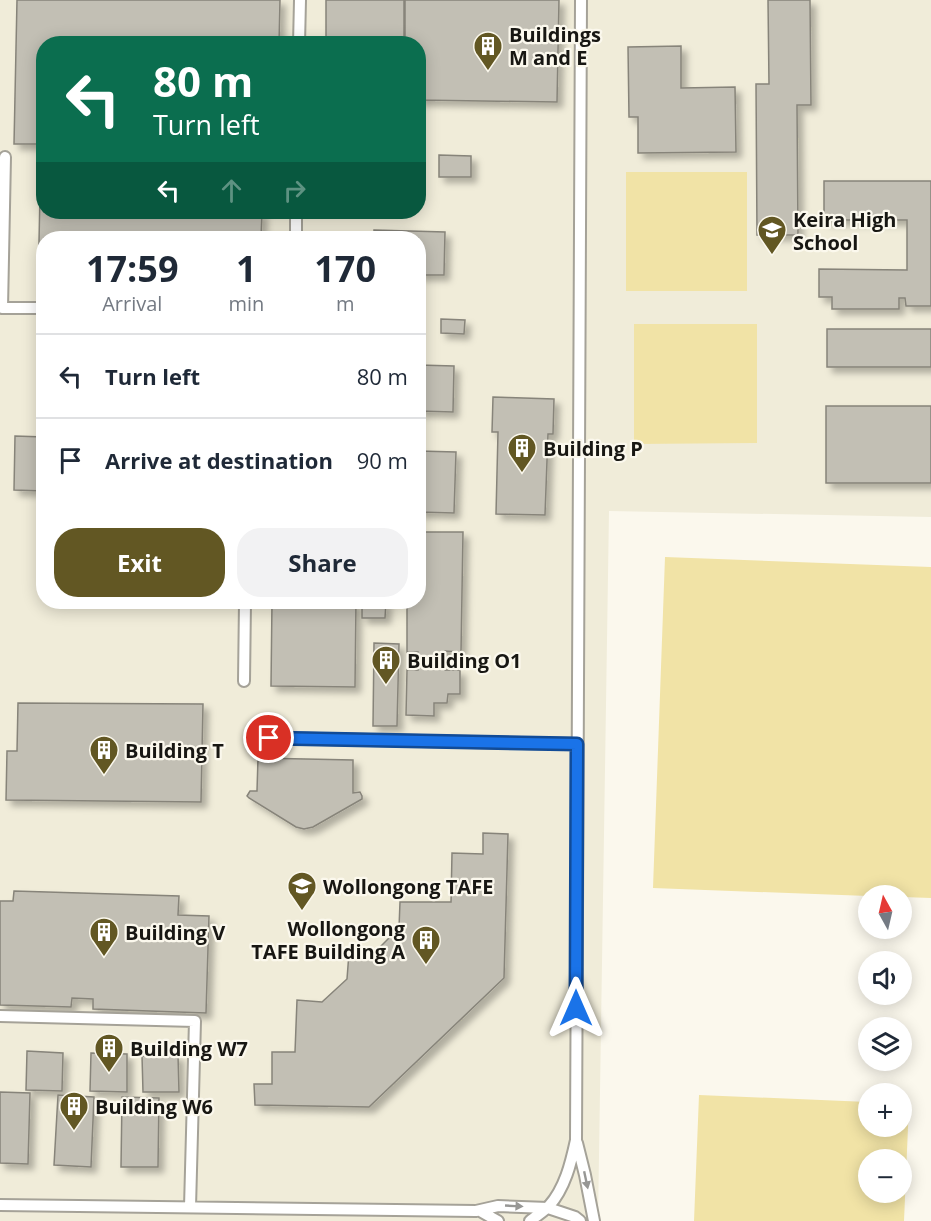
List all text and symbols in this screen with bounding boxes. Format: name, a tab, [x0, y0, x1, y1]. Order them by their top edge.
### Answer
place label: Buildings M and E	[509, 21, 601, 71]
building icon: Buildings M and E	[472, 30, 504, 72]
text: 80 m	[153, 52, 253, 109]
icon: left	[54, 60, 132, 138]
text: Turn left	[153, 106, 260, 143]
icon: left	[152, 174, 185, 207]
icon: ahead	[215, 174, 248, 207]
icon: right	[278, 174, 311, 207]
place label: Keira High School	[793, 206, 896, 256]
school or university icon: Keira High School	[756, 214, 788, 256]
text: 17:59	[86, 244, 179, 293]
text: 1	[236, 244, 257, 293]
text: 170	[314, 244, 376, 293]
text: Arrival	[102, 290, 162, 317]
text: min	[228, 290, 264, 317]
text: m	[336, 290, 354, 317]
icon: left	[54, 360, 87, 393]
text: Turn left	[105, 361, 200, 391]
text: 80 m	[357, 361, 408, 391]
building icon: Building P	[506, 432, 538, 474]
place label: Building P	[543, 435, 643, 462]
icon: arrive	[54, 444, 87, 477]
text: Arrive at destination	[105, 445, 333, 475]
text: 90 m	[357, 445, 408, 475]
button: Exit	[54, 528, 225, 597]
button: Share	[237, 528, 408, 597]
building icon: Building O1	[370, 644, 402, 686]
place label: Building O1	[407, 647, 522, 674]
pin	[243, 712, 294, 763]
icon: arrive	[252, 721, 285, 754]
building icon: Building T	[88, 734, 120, 776]
place label: Building T	[125, 737, 224, 764]
school or university icon: Wollongong TAFE	[286, 870, 318, 912]
place label: Wollongong TAFE	[323, 873, 493, 900]
north arrow	[858, 885, 912, 939]
map controls	[858, 885, 912, 1203]
place label: Wollongong TAFE Building A	[251, 915, 406, 965]
building icon: Building V	[88, 916, 120, 958]
place label: Building V	[125, 919, 225, 946]
building icon: Wollongong TAFE Building A	[410, 924, 442, 966]
button: sound	[858, 951, 912, 1005]
position arrow	[544, 976, 608, 1040]
button: layers	[858, 1017, 912, 1071]
building icon: Building W7	[93, 1032, 125, 1074]
place label: Building W7	[130, 1035, 248, 1062]
button: +	[858, 1083, 912, 1137]
building icon: Building W6	[58, 1090, 90, 1132]
place label: Building W6	[95, 1093, 213, 1120]
button: −	[858, 1149, 912, 1203]
one-way arrow	[582, 1171, 591, 1190]
one-way arrow	[505, 1202, 524, 1211]

